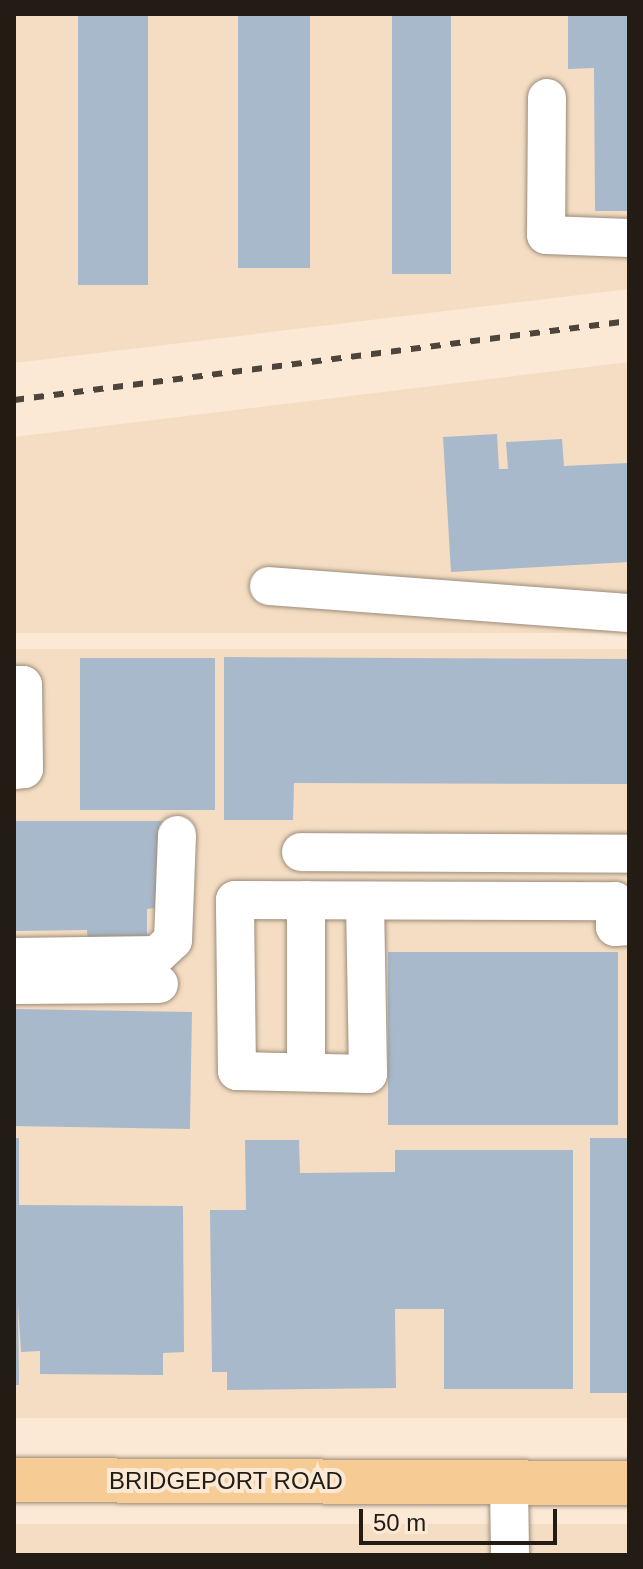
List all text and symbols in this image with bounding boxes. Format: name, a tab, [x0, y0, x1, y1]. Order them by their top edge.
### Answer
street label: BRIDGEPORT ROAD	[109, 1467, 343, 1495]
scale bar	[363, 1493, 561, 1543]
text: 50 m	[373, 1509, 426, 1536]

